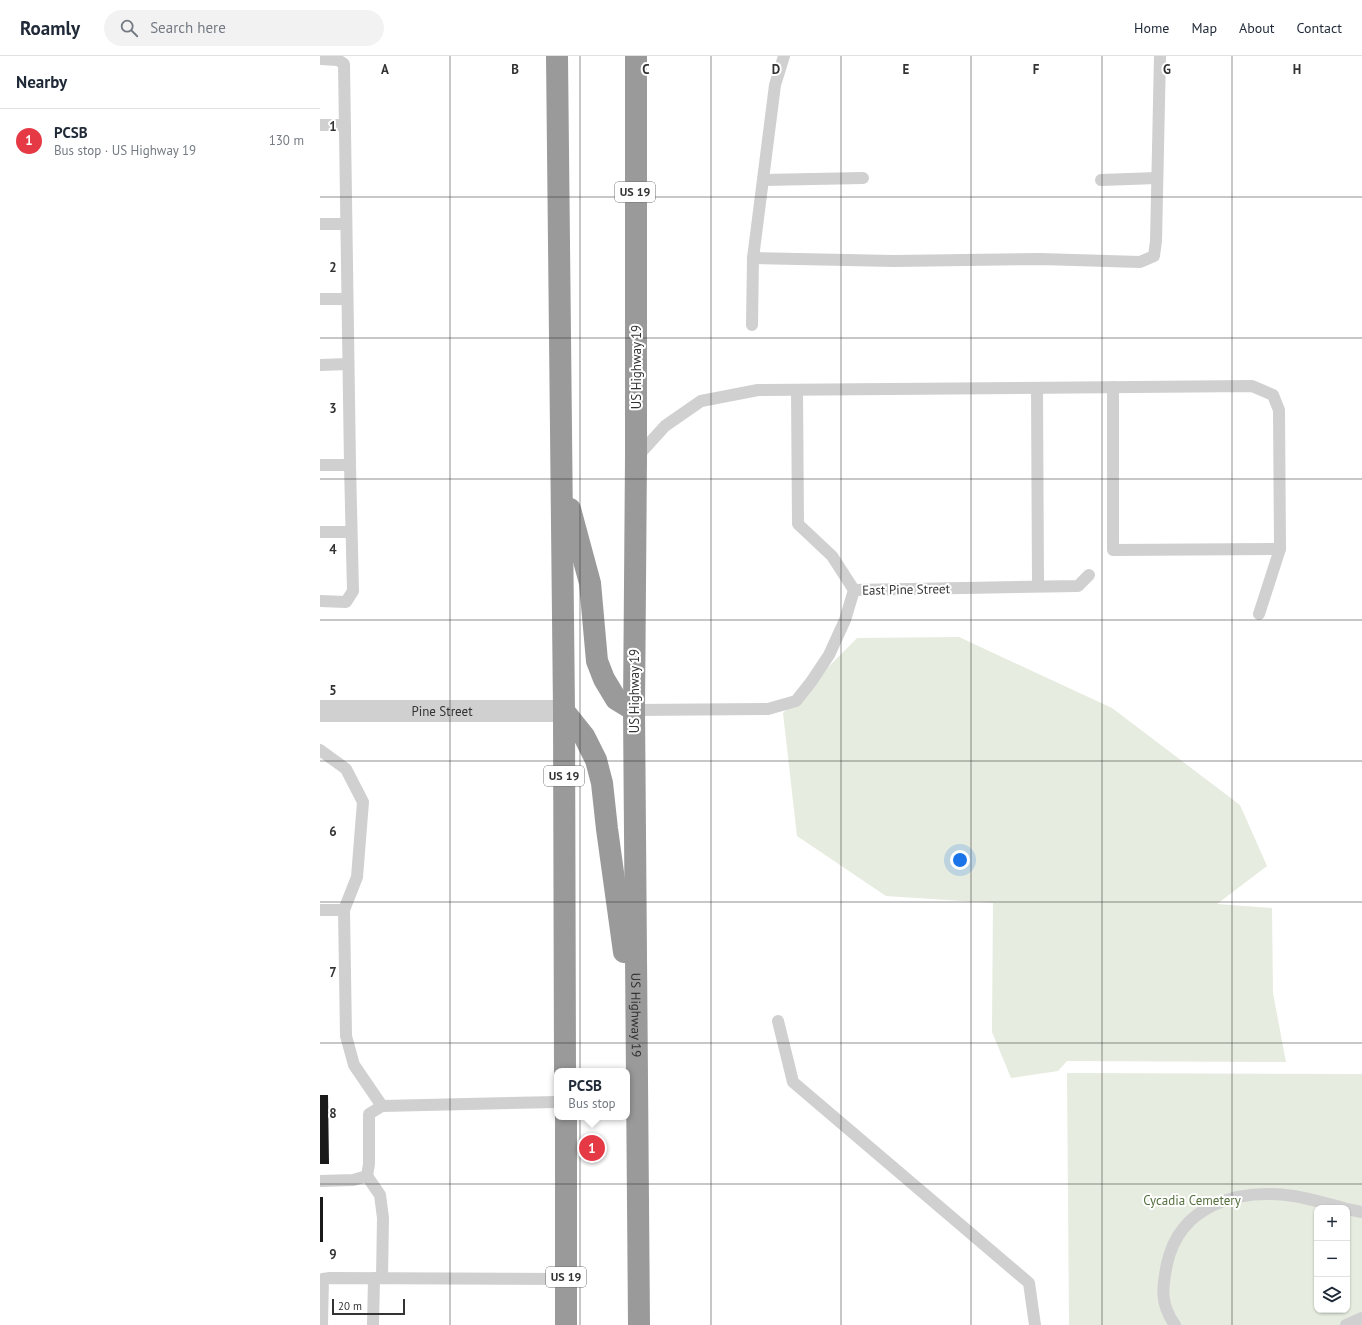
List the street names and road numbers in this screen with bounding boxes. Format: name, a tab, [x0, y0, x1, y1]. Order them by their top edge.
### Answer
road number: US 19	[615, 182, 655, 202]
street label: US Highway 19	[628, 325, 645, 409]
street label: East Pine Street	[862, 580, 951, 599]
street label: US Highway 19	[626, 649, 643, 733]
street label: Pine Street	[411, 703, 473, 720]
road number: US 19	[544, 766, 584, 786]
street label: US Highway 19	[627, 973, 645, 1057]
road number: US 19	[546, 1267, 586, 1287]

